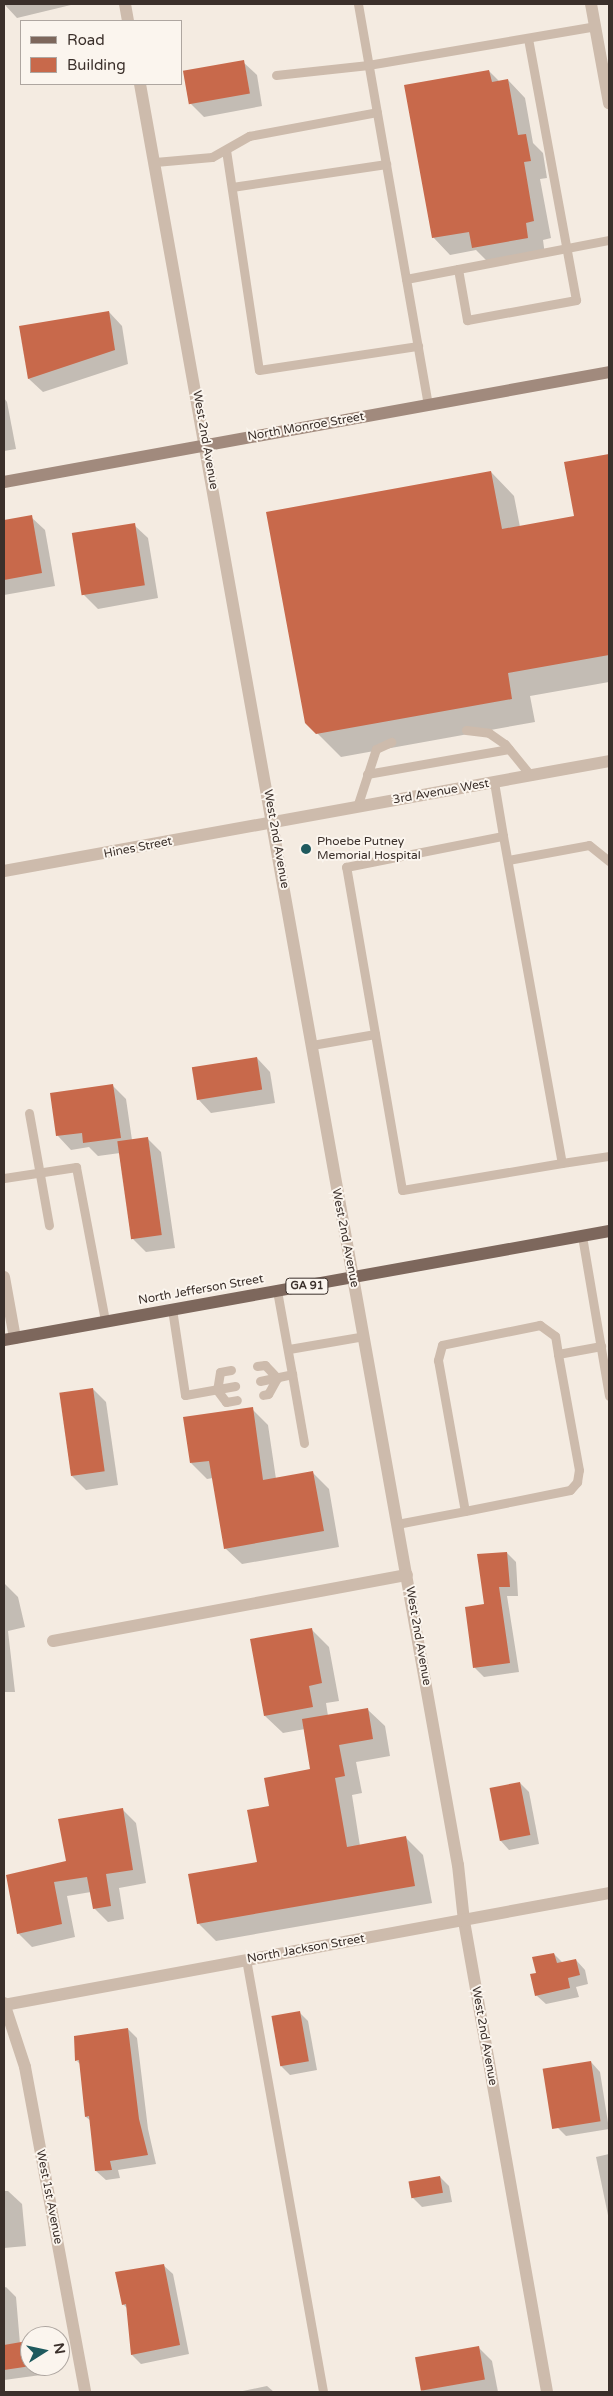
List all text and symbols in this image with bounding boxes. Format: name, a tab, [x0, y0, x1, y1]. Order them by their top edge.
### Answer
legend	[20, 20, 182, 85]
text: Road	[67, 31, 105, 49]
text: Building	[67, 56, 126, 74]
street label: West 2nd Avenue	[189, 389, 221, 491]
street label: North Monroe Street	[246, 410, 366, 444]
street label: 3rd Avenue West	[392, 776, 490, 808]
street label: West 2nd Avenue	[260, 788, 292, 890]
street label: Hines Street	[103, 834, 173, 862]
place label: Phoebe Putney Memorial Hospital	[317, 835, 421, 863]
marker: Phoebe Putney Memorial Hospital	[299, 842, 313, 856]
street label: West 2nd Avenue	[328, 1187, 362, 1289]
street label: North Jefferson Street	[137, 1272, 265, 1308]
road number: GA 91	[284, 1278, 330, 1294]
street label: West 2nd Avenue	[402, 1585, 434, 1687]
street label: North Jackson Street	[246, 1932, 366, 1966]
street label: West 2nd Avenue	[468, 1985, 500, 2087]
street label: West 1st Avenue	[33, 2149, 65, 2245]
north arrow	[20, 2326, 70, 2376]
text: N	[50, 2341, 69, 2355]

